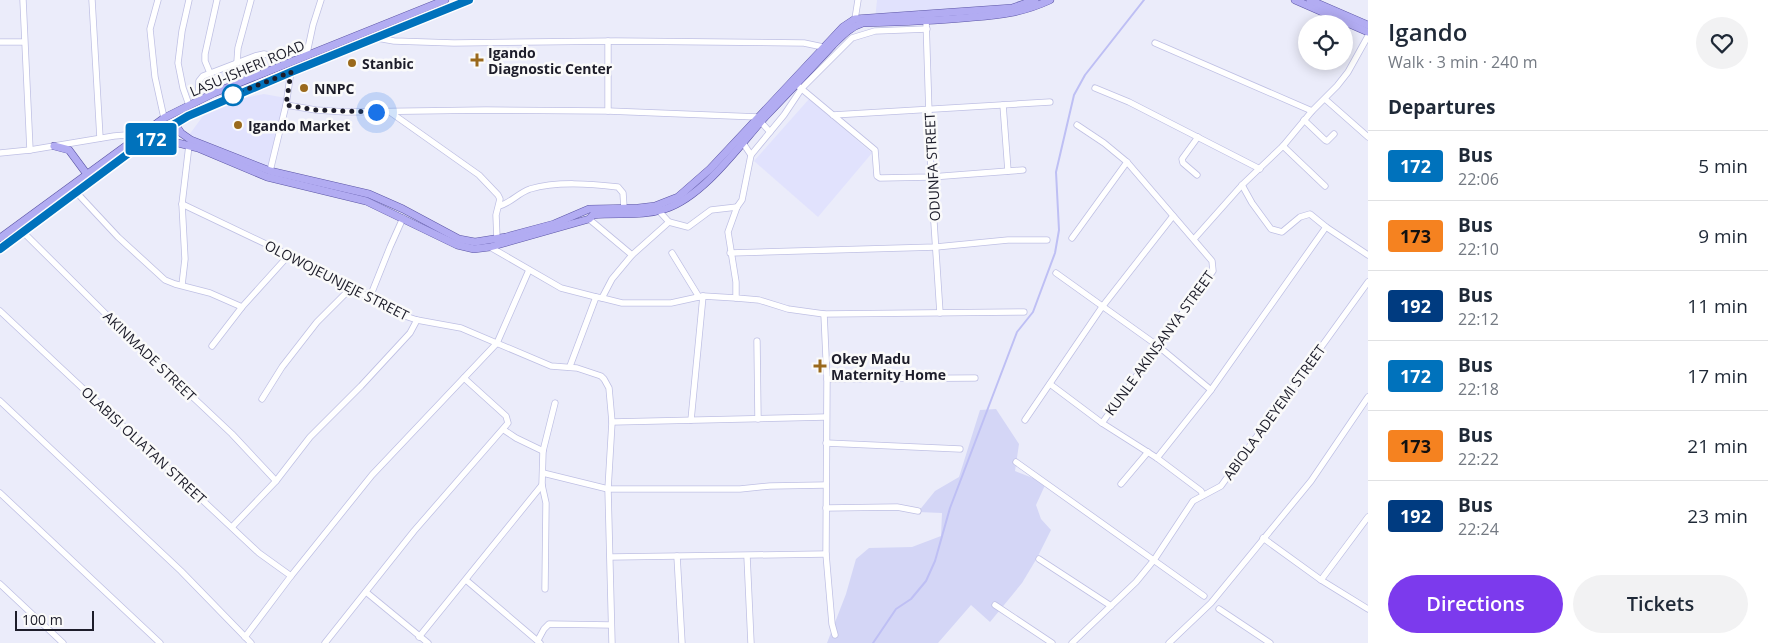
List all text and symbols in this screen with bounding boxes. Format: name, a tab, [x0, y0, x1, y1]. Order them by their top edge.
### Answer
map controls	[1298, 15, 1353, 70]
button: locate	[1298, 15, 1353, 70]
text: Igando	[1388, 15, 1467, 48]
button: heart	[1696, 17, 1748, 69]
street label: LASU-ISHERI ROAD	[187, 35, 307, 101]
place label: Igando Diagnostic Center	[488, 43, 613, 78]
text: Walk · 3 min · 240 m	[1388, 51, 1538, 73]
marker: Igando Diagnostic Center	[470, 53, 484, 67]
place label: Stanbic	[362, 54, 414, 73]
marker: Stanbic	[346, 57, 358, 69]
place label: NNPC	[314, 79, 355, 98]
marker: NNPC	[298, 82, 310, 94]
unlabelled marker	[222, 84, 244, 106]
text: Departures	[1388, 94, 1495, 120]
your location	[364, 100, 389, 125]
street label: ODUNFA STREET	[920, 112, 944, 222]
place label: Igando Market	[248, 116, 350, 135]
marker: Igando Market	[232, 119, 244, 131]
line badge: 172	[122, 123, 180, 155]
text: 172	[136, 127, 166, 151]
text: Bus	[1458, 142, 1493, 168]
text: 5 min	[1698, 153, 1748, 179]
text: 172	[1400, 154, 1431, 178]
text: 22:06	[1458, 168, 1499, 190]
text: Bus	[1458, 212, 1493, 238]
text: 9 min	[1698, 223, 1748, 249]
text: 173	[1400, 224, 1431, 248]
street label: OLOWOJEUNJEJE STREET	[262, 235, 412, 325]
text: 22:10	[1458, 238, 1499, 260]
street label: KUNLE AKINSANYA STREET	[1100, 267, 1218, 419]
text: Bus	[1458, 282, 1493, 308]
text: 11 min	[1687, 293, 1748, 319]
text: 192	[1400, 294, 1431, 318]
street label: AKINMADE STREET	[99, 307, 201, 405]
text: 22:12	[1458, 308, 1499, 330]
street label: ABIOLA ADEYEMI STREET	[1219, 341, 1330, 483]
place label: Okey Madu Maternity Home	[831, 349, 946, 384]
text: Bus	[1458, 352, 1493, 378]
marker: Okey Madu Maternity Home	[813, 359, 827, 373]
text: 17 min	[1687, 363, 1748, 389]
text: 172	[1400, 364, 1431, 388]
text: 22:18	[1458, 378, 1499, 400]
street label: OLABISI OLIATAN STREET	[77, 382, 211, 508]
text: Bus	[1458, 422, 1493, 448]
text: 21 min	[1687, 433, 1748, 459]
text: 173	[1400, 434, 1431, 458]
text: 22:22	[1458, 448, 1499, 470]
text: Bus	[1458, 492, 1493, 518]
text: 23 min	[1687, 503, 1748, 529]
text: 192	[1400, 504, 1431, 528]
text: 22:24	[1458, 518, 1499, 540]
button: Directions	[1388, 575, 1563, 633]
button: Tickets	[1573, 575, 1748, 633]
scale bar	[15, 608, 94, 631]
text: 100 m	[22, 610, 63, 629]

